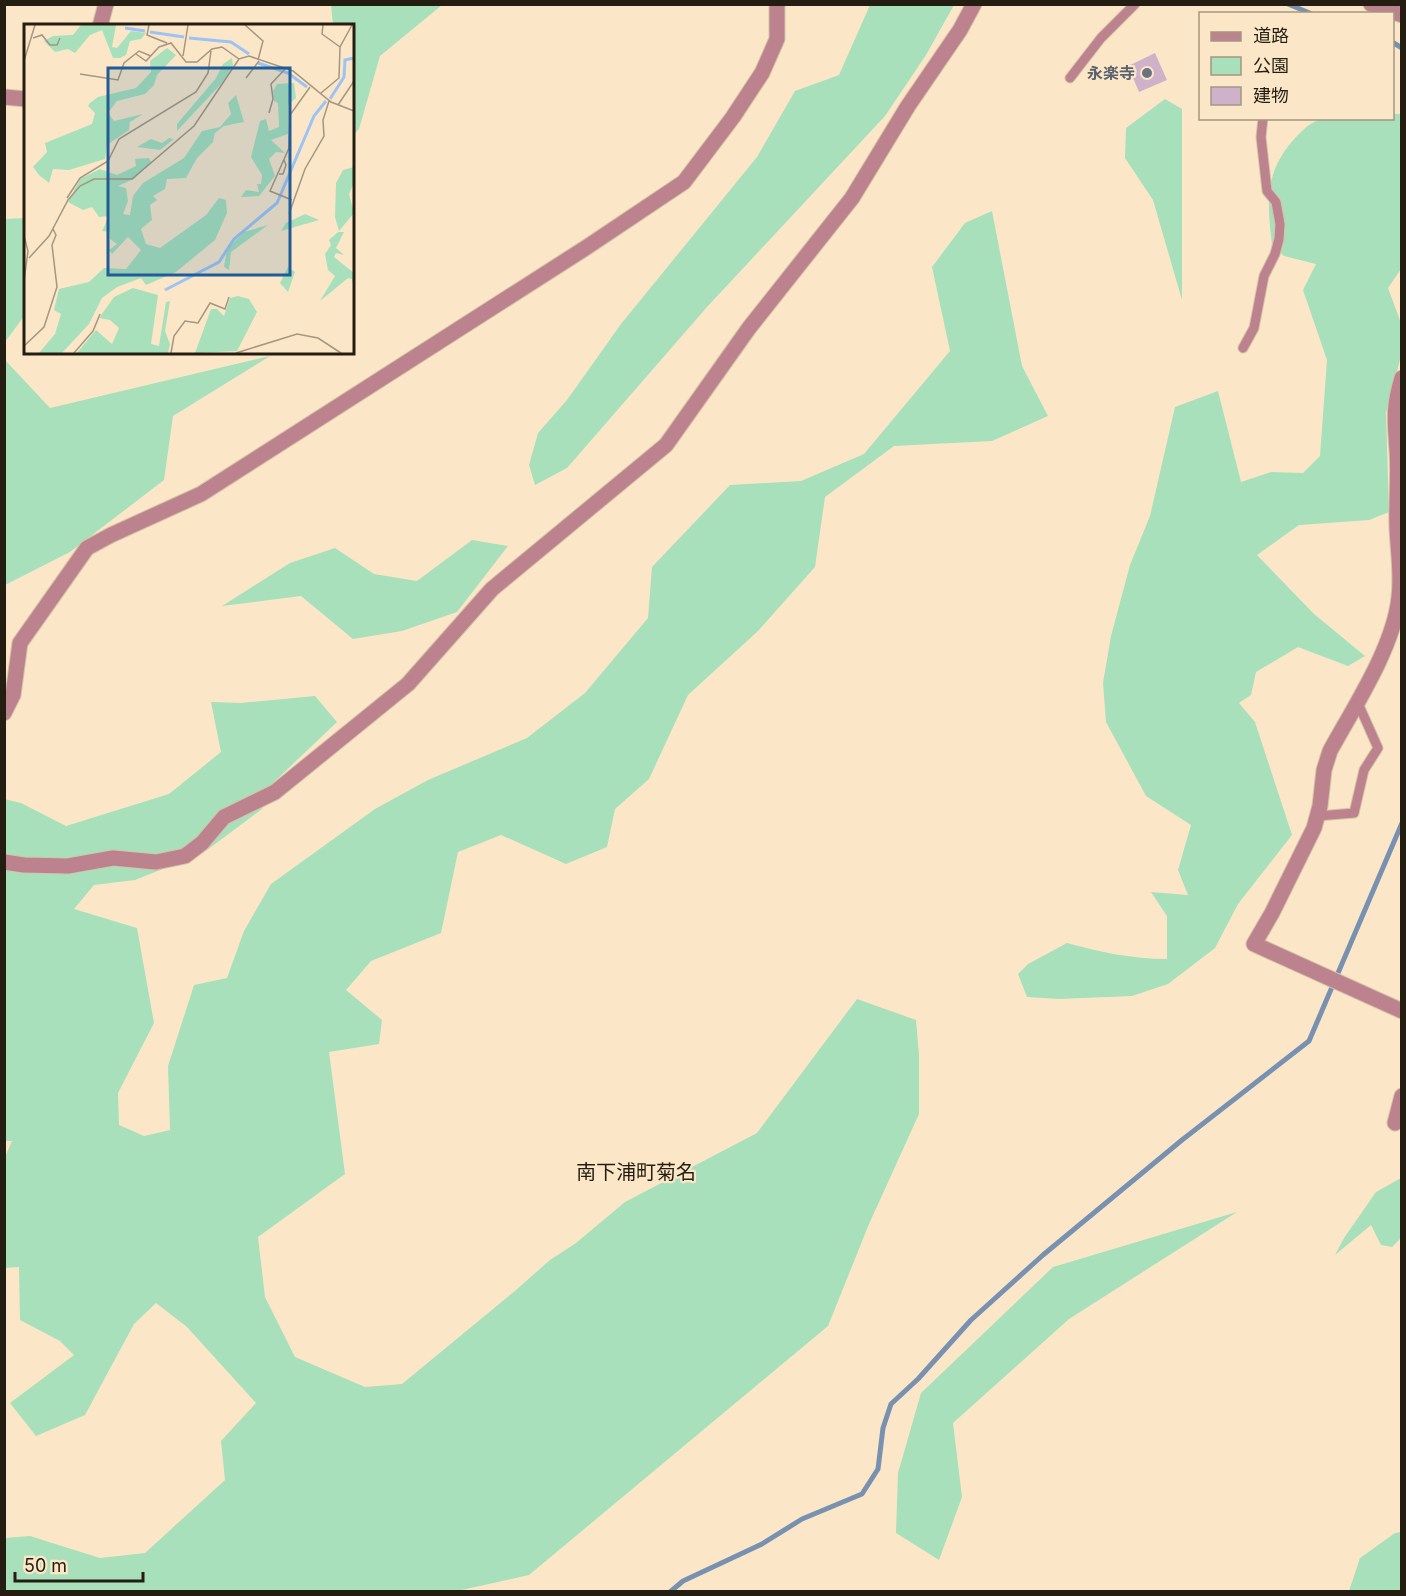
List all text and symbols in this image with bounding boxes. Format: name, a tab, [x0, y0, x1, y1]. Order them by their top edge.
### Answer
legend	[1199, 12, 1394, 120]
inset map	[24, 24, 354, 354]
text: 道路	[1253, 25, 1289, 46]
text: 公園	[1253, 55, 1289, 76]
place label: 永楽寺	[1087, 63, 1135, 83]
marker: 永楽寺	[1140, 66, 1154, 80]
text: 建物	[1253, 85, 1289, 106]
district label: 南下浦町菊名	[576, 1160, 696, 1184]
scale bar	[15, 1545, 142, 1583]
text: 50 m	[24, 1555, 67, 1576]

